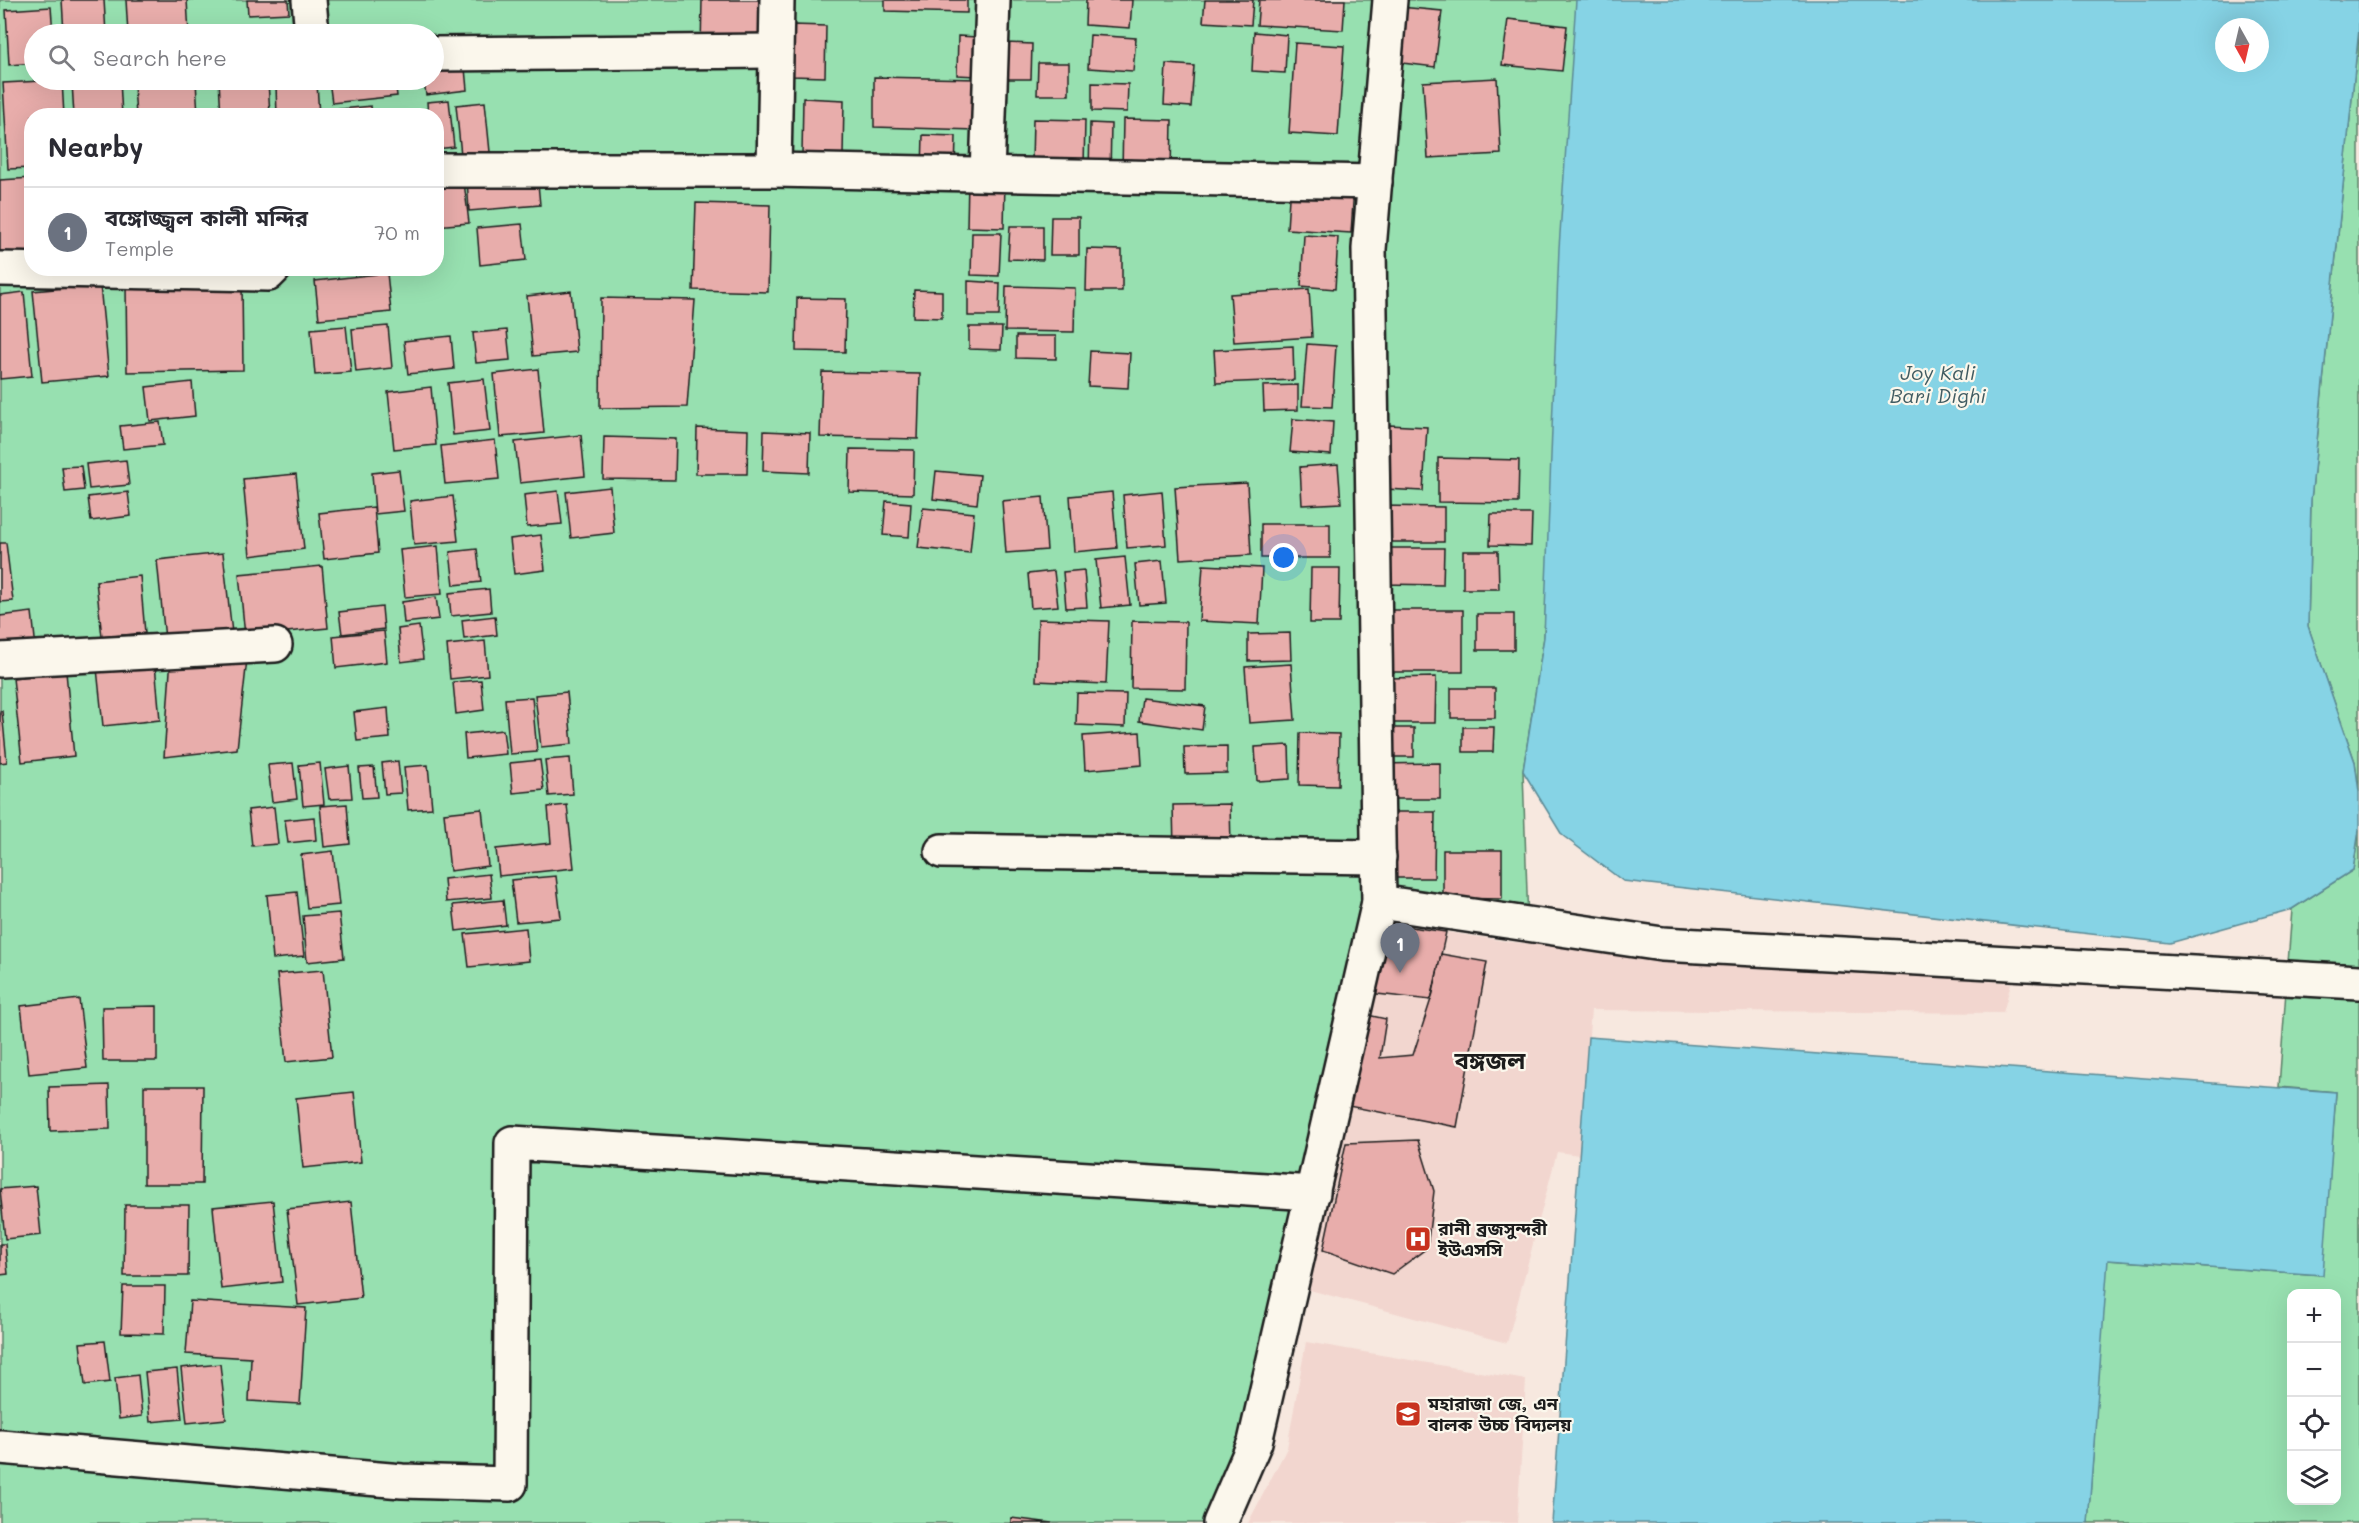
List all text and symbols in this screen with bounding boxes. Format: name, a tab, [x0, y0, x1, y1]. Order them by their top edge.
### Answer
north arrow	[2215, 18, 2269, 72]
search box	[24, 24, 444, 90]
icon: search	[45, 41, 78, 74]
text: Search here	[93, 43, 227, 72]
text: Nearby	[48, 130, 143, 164]
text: বঙ্গোজ্জ্বল কালী মন্দির	[105, 203, 308, 232]
text: 1	[63, 219, 72, 245]
text: 70 m	[374, 219, 420, 245]
text: Temple	[105, 235, 174, 261]
water label: Joy Kali Bari Dighi	[1890, 359, 1987, 408]
your location	[1269, 543, 1298, 572]
pin: 1	[1380, 924, 1420, 973]
district label: বঙ্গজল	[1454, 1044, 1526, 1075]
place label: রানী ব্রজসুন্দরী ইউএসসি	[1437, 1216, 1548, 1261]
hospital icon: রানী ব্রজসুন্দরী ইউএসসি	[1403, 1224, 1433, 1254]
map controls	[2287, 1289, 2341, 1505]
button: +	[2287, 1289, 2341, 1343]
button: −	[2287, 1343, 2341, 1397]
place label: মহারাজা জে, এন বালক উচ্চ বিদ্যলয়	[1427, 1391, 1572, 1436]
button: locate	[2287, 1397, 2341, 1451]
school or university icon: মহারাজা জে, এন বালক উচ্চ বিদ্যলয়	[1393, 1399, 1423, 1429]
button: layers	[2287, 1451, 2341, 1505]

